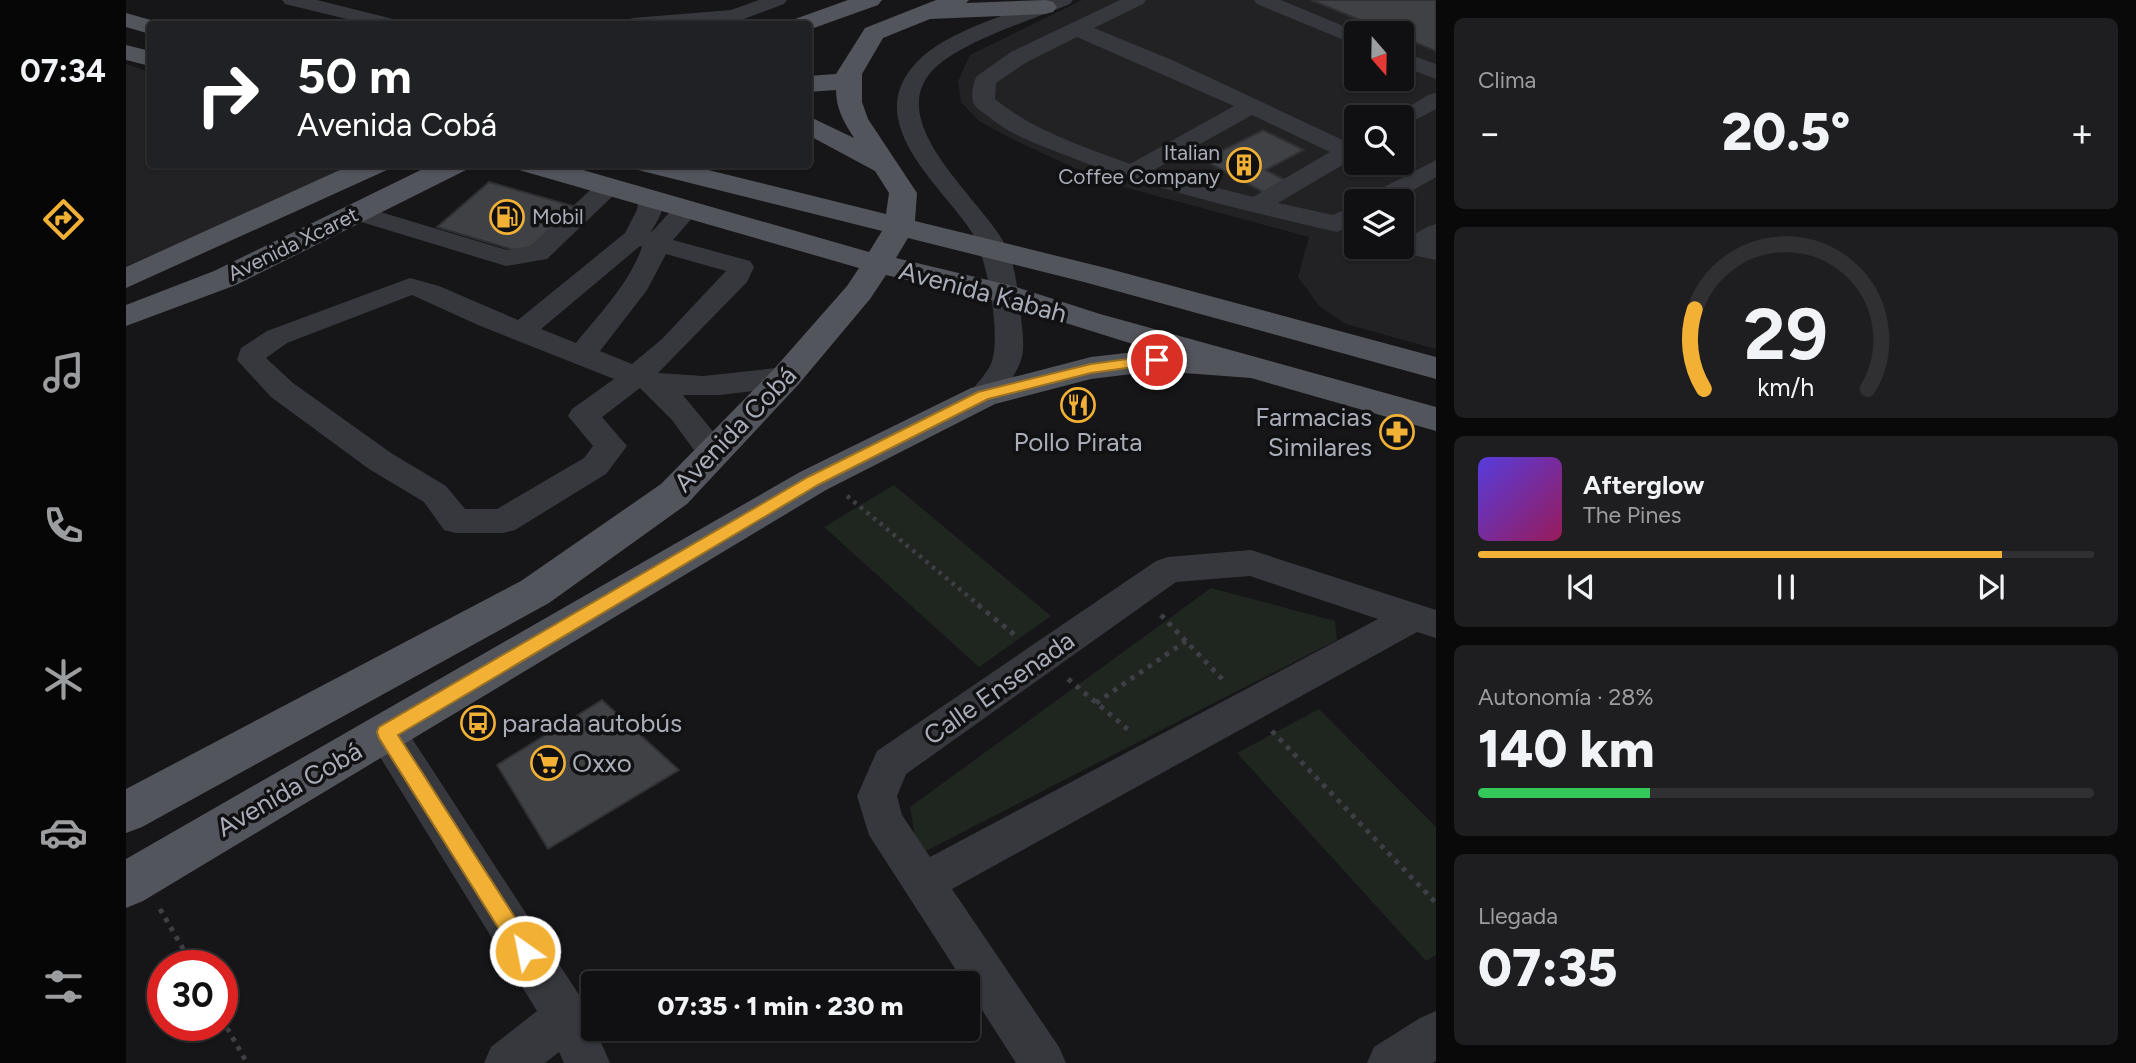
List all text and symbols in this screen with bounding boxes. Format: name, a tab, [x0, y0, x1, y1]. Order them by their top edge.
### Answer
north arrow	[1344, 21, 1414, 91]
map controls	[1344, 21, 1414, 259]
text: 50 m	[297, 46, 412, 105]
icon: right	[182, 49, 273, 140]
text: 07:34	[20, 52, 106, 90]
text: Clima	[1478, 66, 1536, 94]
text: 20.5°	[1722, 101, 1850, 163]
button: search	[1344, 105, 1414, 175]
text: Avenida Cobá	[297, 106, 497, 144]
text: −	[1478, 110, 1502, 156]
text: +	[2070, 110, 2094, 156]
place label: Italian Coffee Company	[1058, 140, 1220, 189]
building icon: Italian Coffee Company	[1225, 146, 1263, 184]
button: layers	[1344, 189, 1414, 259]
icon: directions	[39, 195, 88, 244]
fuel station icon: Mobil	[488, 198, 526, 236]
street label: Avenida Xcaret	[224, 201, 362, 286]
place label: Mobil	[532, 204, 584, 229]
street label: Avenida Kabah	[896, 254, 1070, 330]
text: 29	[1744, 290, 1828, 377]
pin	[1127, 330, 1187, 390]
icon: arrive	[1138, 341, 1176, 379]
icon: music	[39, 348, 88, 397]
street label: Avenida Cobá	[667, 359, 803, 499]
text: km/h	[1757, 371, 1815, 401]
restaurant icon: Pollo Pirata	[1059, 386, 1097, 424]
place label: Farmacias Similares	[1255, 401, 1372, 463]
pharmacy icon: Farmacias Similares	[1378, 413, 1416, 451]
place label: Pollo Pirata	[1014, 426, 1142, 458]
text: Afterglow	[1583, 469, 1705, 501]
icon: phone	[39, 501, 88, 550]
text: The Pines	[1583, 501, 1682, 529]
icon: previous	[1562, 568, 1600, 606]
icon: pause	[1767, 568, 1805, 606]
icon: next	[1972, 568, 2010, 606]
street label: Calle Ensenada	[918, 624, 1080, 752]
icon: climate	[39, 655, 88, 704]
text: Autonomía · 28%	[1478, 683, 1653, 711]
bus stop icon: parada autobús	[459, 704, 497, 742]
place label: parada autobús	[502, 707, 682, 739]
text: 140 km	[1478, 718, 1655, 780]
street label: Avenida Cobá	[211, 735, 367, 843]
supermarket icon: Oxxo	[529, 744, 567, 782]
place label: Oxxo	[572, 747, 632, 779]
icon: car	[39, 808, 88, 857]
text: Llegada	[1478, 902, 1558, 930]
position arrow	[488, 914, 562, 988]
text: 07:35	[1478, 937, 1618, 999]
speed limit sign: 30	[147, 950, 238, 1041]
icon: filters	[39, 962, 88, 1011]
text: 07:35 · 1 min · 230 m	[658, 990, 903, 1022]

